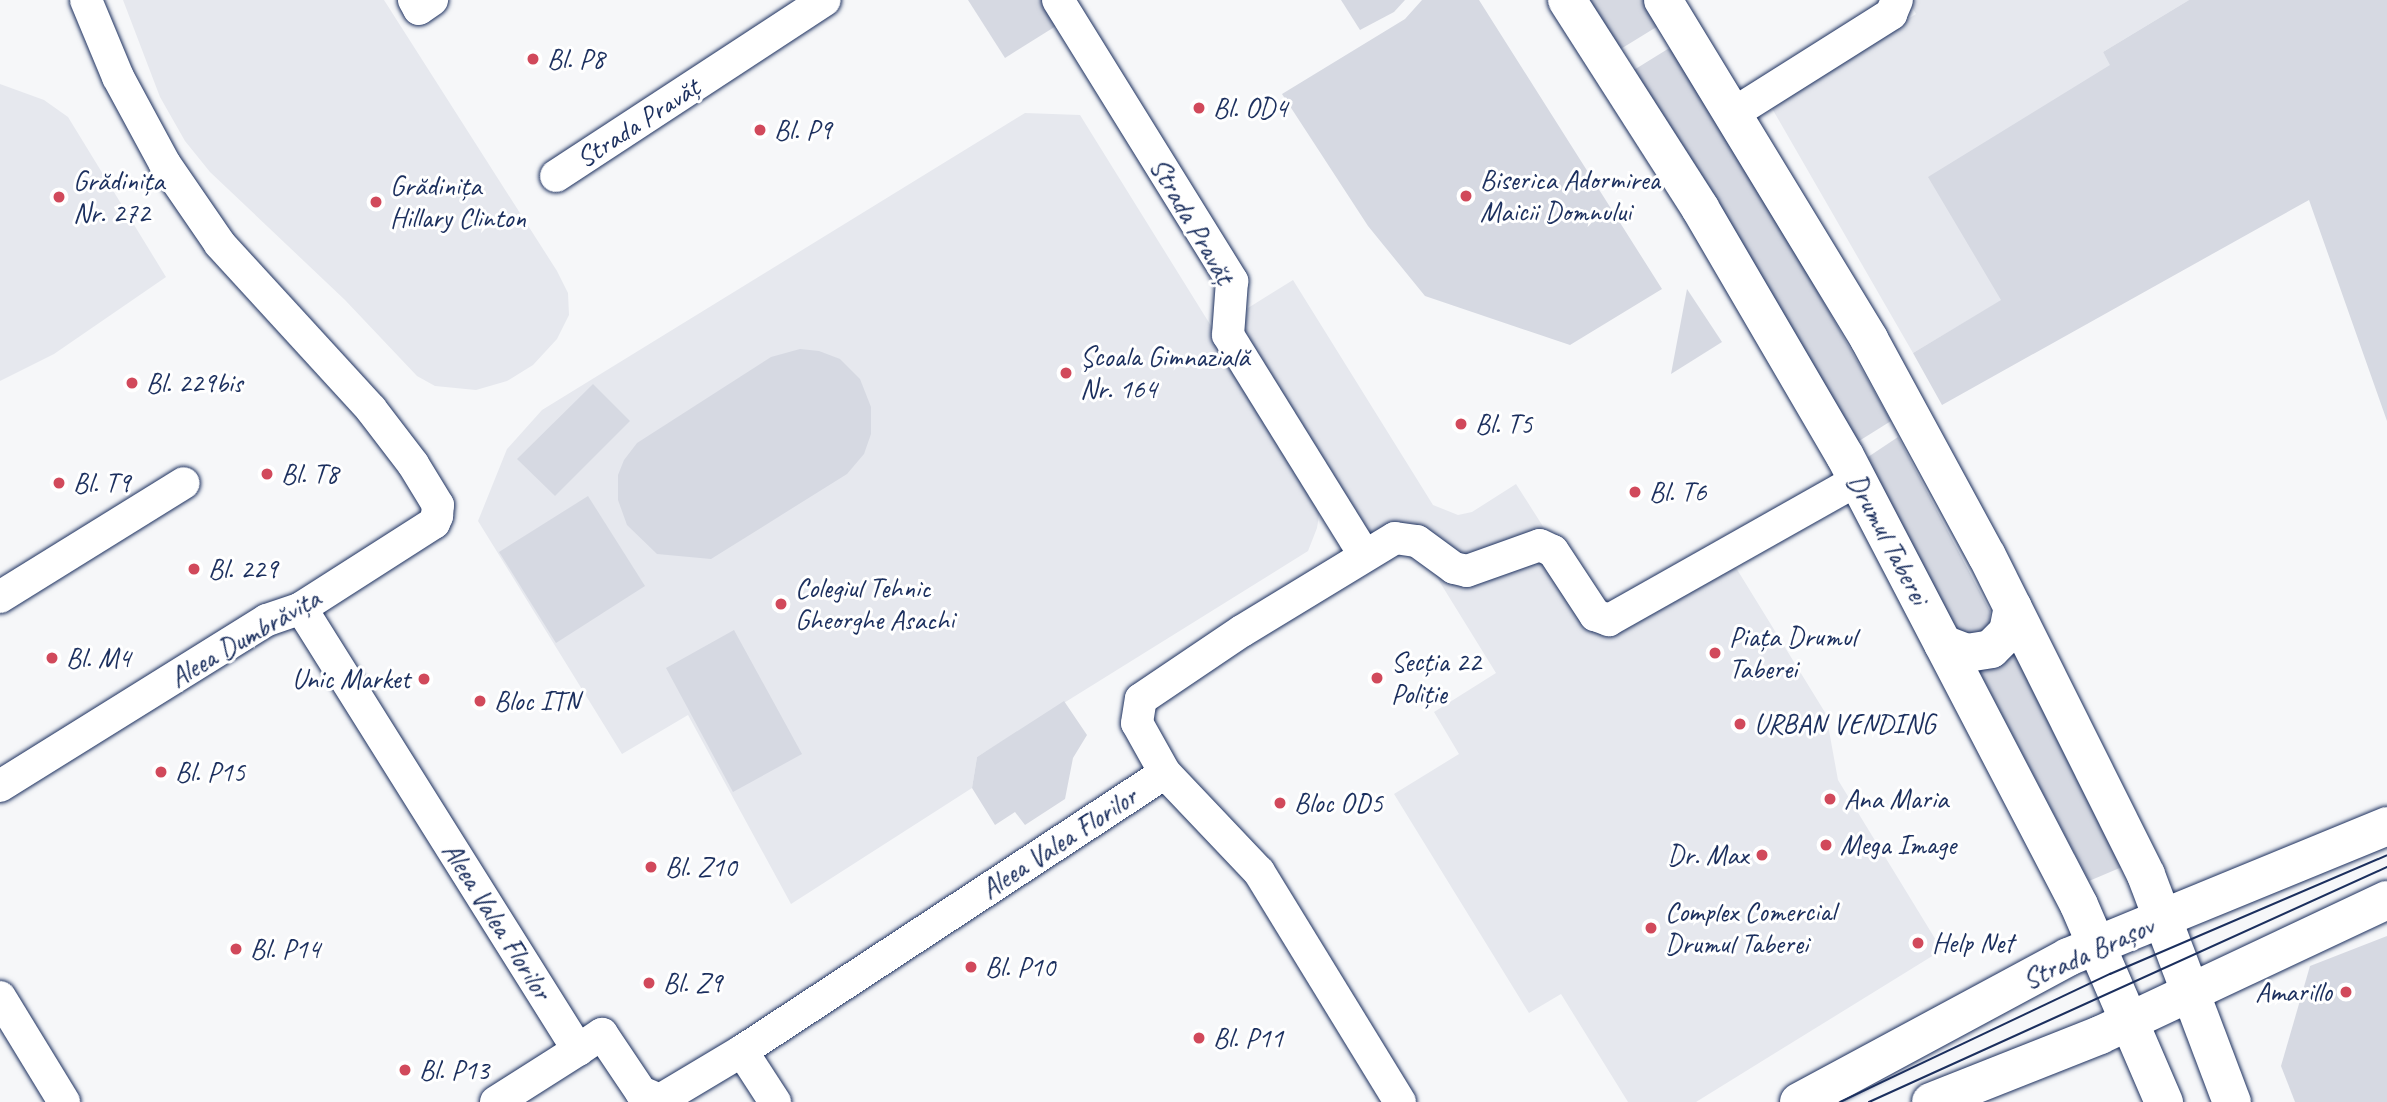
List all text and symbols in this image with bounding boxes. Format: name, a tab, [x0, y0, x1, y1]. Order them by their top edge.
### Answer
place label: Bl. P8	[547, 42, 604, 76]
marker: Bl. P8	[525, 51, 541, 67]
street label: Strada Pravăț	[570, 71, 706, 175]
place label: Bl. OD4	[1213, 91, 1287, 125]
marker: Bl. OD4	[1191, 100, 1207, 116]
place label: Bl. P9	[774, 113, 831, 147]
marker: Bl. P9	[752, 122, 768, 138]
street label: Strada Pravăț	[1142, 152, 1242, 290]
place label: Biserica Adormirea Maicii Domnului	[1480, 163, 1661, 229]
place label: Grădinița Nr. 272	[73, 164, 165, 230]
place label: Grădinița Hillary Clinton	[390, 169, 526, 235]
marker: Biserica Adormirea Maicii Domnului	[1458, 188, 1474, 204]
marker: Grădinița Nr. 272	[51, 189, 67, 205]
marker: Grădinița Hillary Clinton	[368, 194, 384, 210]
place label: Școala Gimnazială Nr. 164	[1080, 340, 1250, 406]
marker: Școala Gimnazială Nr. 164	[1058, 365, 1074, 381]
place label: Bl. 229bis	[146, 366, 243, 400]
marker: Bl. 229bis	[124, 375, 140, 391]
place label: Bl. T5	[1475, 407, 1532, 441]
marker: Bl. T5	[1453, 416, 1469, 432]
place label: Bl. T8	[281, 457, 338, 491]
place label: Bl. T9	[73, 466, 130, 500]
marker: Bl. T8	[259, 466, 275, 482]
street label: Drumul Taberei	[1839, 467, 1937, 611]
marker: Bl. T9	[51, 475, 67, 491]
place label: Bl. T6	[1649, 475, 1706, 509]
marker: Bl. T6	[1627, 484, 1643, 500]
place label: Bl. 229	[208, 552, 278, 586]
marker: Bl. 229	[186, 561, 202, 577]
place label: Colegiul Tehnic Gheorghe Asachi	[795, 571, 953, 637]
street label: Aleea Dumbrăvița	[164, 581, 326, 695]
marker: Colegiul Tehnic Gheorghe Asachi	[773, 596, 789, 612]
place label: Piața Drumul Taberei	[1729, 620, 1856, 686]
place label: Bl. M4	[66, 641, 131, 675]
place label: Secția 22 Poliție	[1391, 645, 1481, 711]
marker: Piața Drumul Taberei	[1707, 645, 1723, 661]
marker: Bl. M4	[44, 650, 60, 666]
place label: Unic Market	[291, 662, 410, 696]
marker: Secția 22 Poliție	[1369, 670, 1385, 686]
marker: Unic Market	[416, 671, 432, 687]
place label: Bloc ITN	[494, 684, 580, 718]
marker: Bloc ITN	[472, 693, 488, 709]
place label: URBAN VENDING	[1754, 707, 1935, 741]
marker: URBAN VENDING	[1732, 716, 1748, 732]
place label: Bl. P15	[175, 755, 245, 789]
marker: Bl. P15	[153, 764, 169, 780]
street label: Aleea Valea Florilor	[974, 780, 1144, 906]
place label: Ana Maria	[1844, 782, 1949, 816]
place label: Bloc OD5	[1294, 786, 1382, 820]
marker: Ana Maria	[1822, 791, 1838, 807]
marker: Bloc OD5	[1272, 795, 1288, 811]
place label: Mega Image	[1840, 828, 1955, 862]
street label: Aleea Valea Florilor	[435, 836, 559, 1006]
marker: Mega Image	[1818, 837, 1834, 853]
place label: Dr. Max	[1667, 838, 1748, 872]
marker: Dr. Max	[1754, 847, 1770, 863]
place label: Bl. Z10	[665, 850, 737, 884]
marker: Bl. Z10	[643, 859, 659, 875]
place label: Complex Comercial Drumul Taberei	[1665, 895, 1835, 961]
street label: Strada Brașov	[2017, 909, 2159, 997]
marker: Complex Comercial Drumul Taberei	[1643, 920, 1659, 936]
place label: Help Net	[1932, 926, 2015, 960]
place label: Bl. P14	[250, 932, 320, 966]
marker: Help Net	[1910, 935, 1926, 951]
marker: Bl. P14	[228, 941, 244, 957]
place label: Bl. P10	[985, 950, 1055, 984]
marker: Bl. P10	[963, 959, 979, 975]
place label: Bl. Z9	[663, 966, 722, 1000]
marker: Bl. Z9	[641, 975, 657, 991]
place label: Amarillo	[2255, 975, 2332, 1009]
marker: Amarillo	[2338, 984, 2354, 1000]
place label: Bl. P11	[1213, 1021, 1283, 1055]
marker: Bl. P11	[1191, 1030, 1207, 1046]
place label: Bl. P13	[419, 1053, 489, 1087]
marker: Bl. P13	[397, 1062, 413, 1078]

